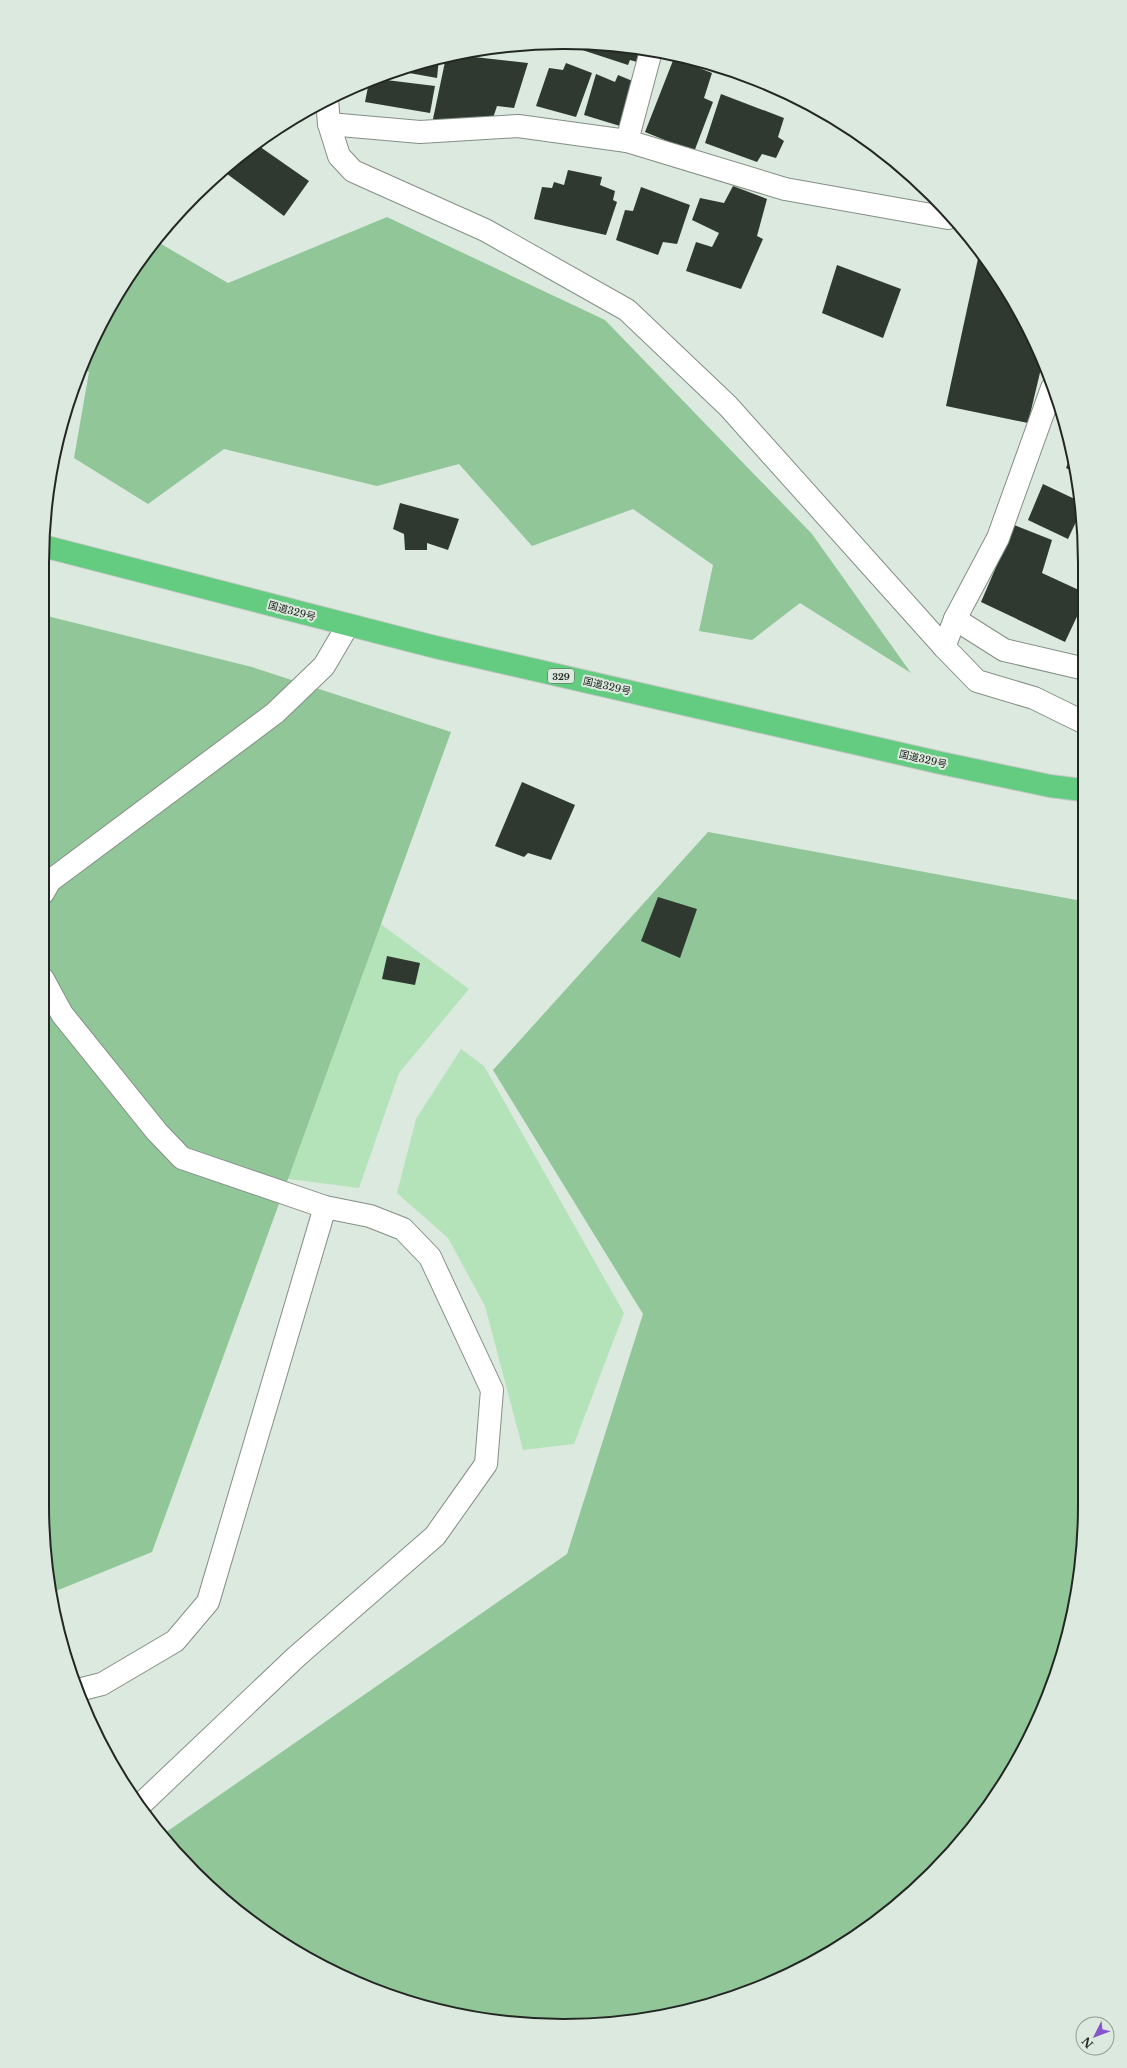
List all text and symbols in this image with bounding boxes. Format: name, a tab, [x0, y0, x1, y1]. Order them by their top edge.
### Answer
street label: 国道329号	[267, 598, 317, 624]
road number: 329	[548, 669, 574, 683]
street label: 国道329号	[582, 674, 632, 698]
street label: 国道329号	[898, 747, 948, 771]
north arrow	[1075, 2016, 1115, 2056]
text: N	[1078, 2034, 1096, 2051]

